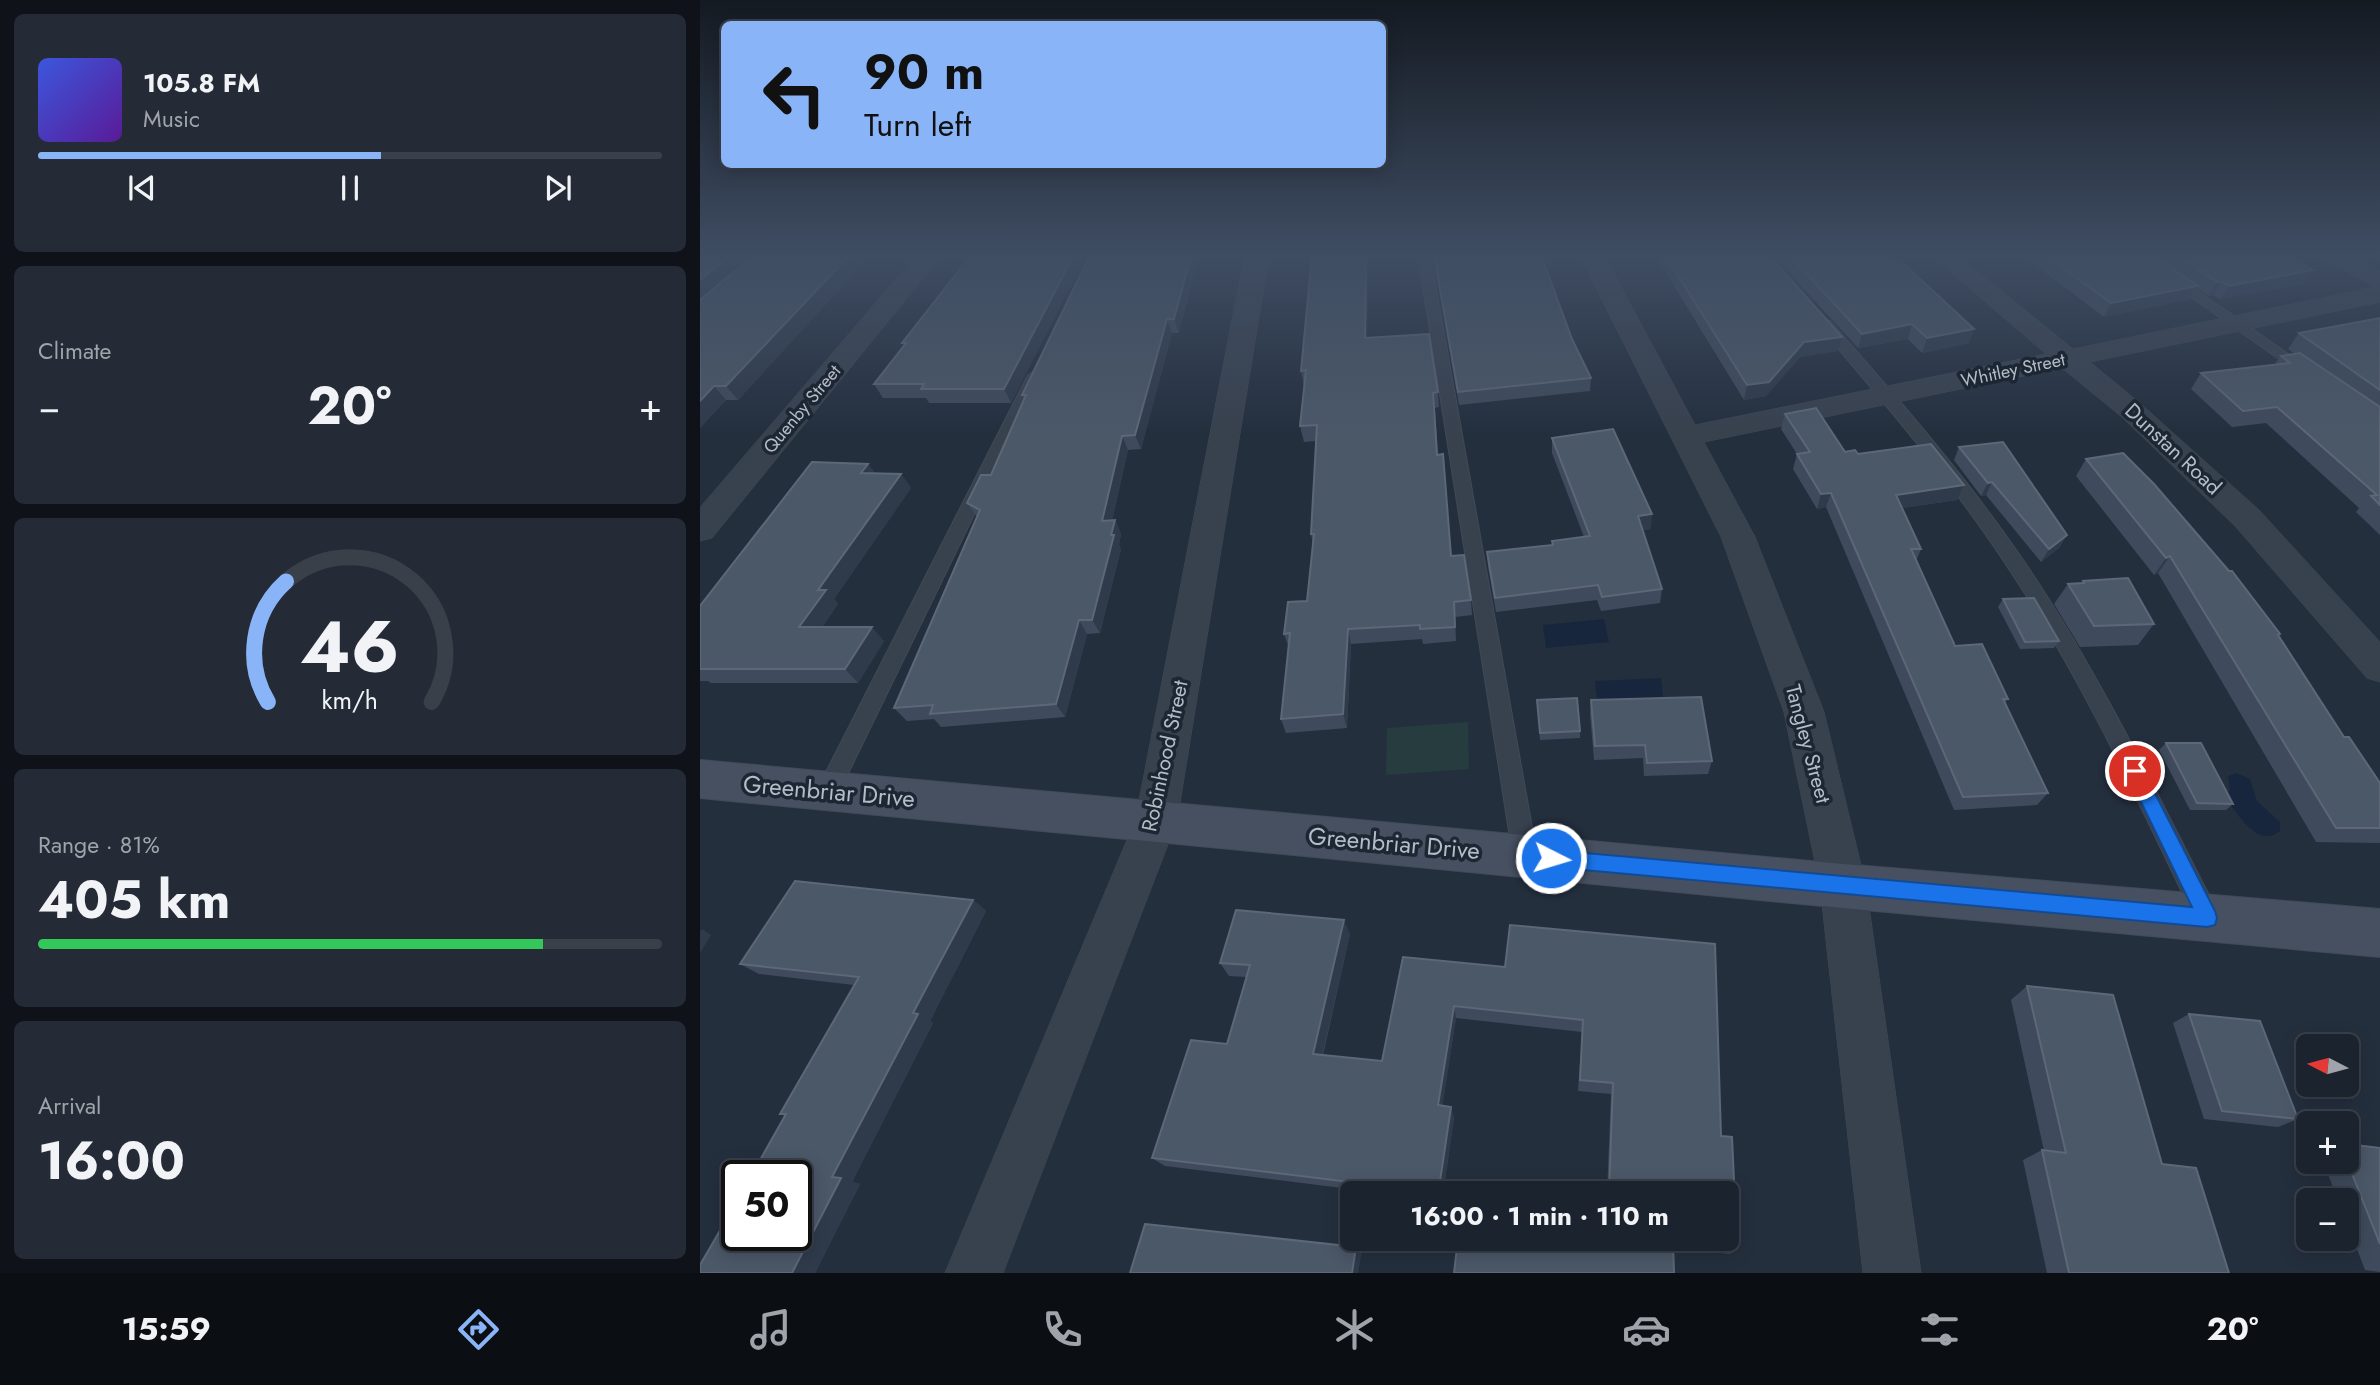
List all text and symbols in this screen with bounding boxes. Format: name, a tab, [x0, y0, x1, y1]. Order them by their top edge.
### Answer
text: 90 m	[864, 37, 984, 107]
icon: left	[749, 49, 840, 140]
text: 105.8 FM	[143, 64, 260, 102]
text: Music	[143, 102, 200, 136]
text: Turn left	[864, 102, 971, 148]
icon: previous	[123, 169, 161, 207]
icon: pause	[331, 169, 369, 207]
icon: next	[539, 169, 577, 207]
text: Climate	[38, 334, 111, 368]
street label: Whitley Street	[1959, 346, 2068, 394]
street label: Quenby Street	[757, 359, 847, 459]
text: 20°	[308, 368, 392, 444]
text: −	[38, 379, 60, 434]
text: +	[639, 379, 662, 434]
street label: Dunstan Road	[2118, 396, 2228, 502]
text: 46	[300, 595, 400, 700]
street label: Robinhood Street	[1134, 678, 1196, 834]
street label: Tangley Street	[1778, 681, 1838, 807]
text: km/h	[322, 682, 378, 718]
pin	[2105, 741, 2165, 801]
icon: arrive	[2116, 752, 2154, 790]
street label: Greenbriar Drive	[742, 766, 916, 816]
street label: Greenbriar Drive	[1307, 818, 1481, 868]
position arrow	[1514, 821, 1588, 895]
text: Range · 81%	[38, 828, 160, 862]
text: 405 km	[38, 862, 231, 938]
north arrow	[2296, 1034, 2359, 1097]
map controls	[2296, 1034, 2359, 1251]
text: Arrival	[38, 1089, 101, 1123]
button: +	[2296, 1111, 2359, 1174]
text: 16:00	[38, 1123, 185, 1199]
speed limit sign: 50	[721, 1160, 812, 1251]
button: −	[2296, 1188, 2359, 1251]
text: 16:00 · 1 min · 110 m	[1410, 1197, 1669, 1235]
icon: directions	[454, 1305, 503, 1354]
icon: music	[746, 1305, 795, 1354]
icon: phone	[1038, 1305, 1087, 1354]
icon: climate	[1330, 1305, 1379, 1354]
icon: car	[1622, 1305, 1671, 1354]
icon: filters	[1915, 1305, 1964, 1354]
text: 15:59	[122, 1306, 211, 1352]
text: 20°	[2207, 1306, 2258, 1352]

